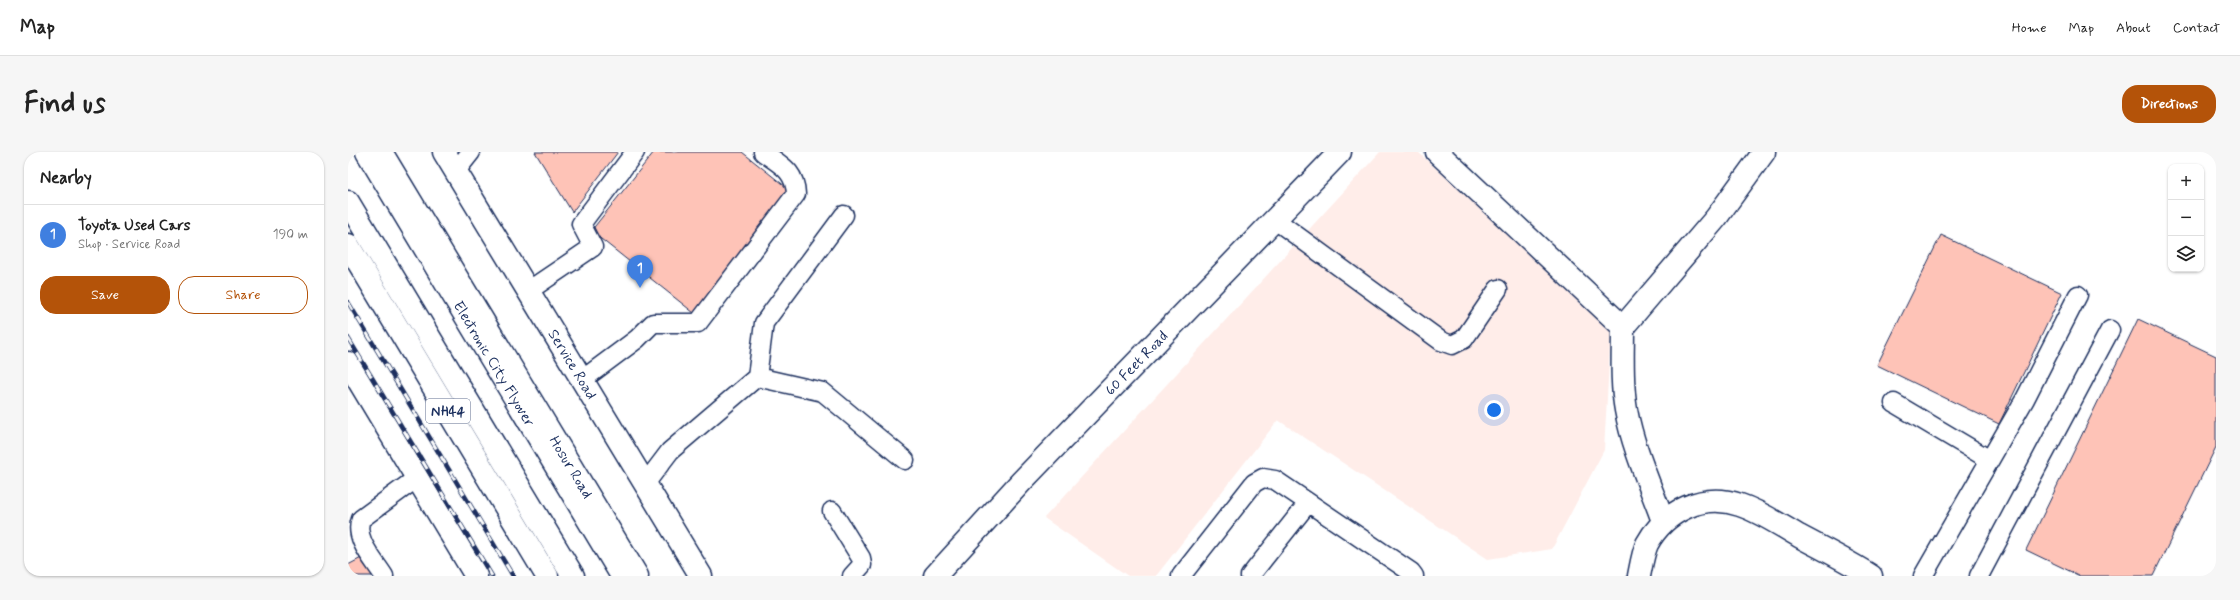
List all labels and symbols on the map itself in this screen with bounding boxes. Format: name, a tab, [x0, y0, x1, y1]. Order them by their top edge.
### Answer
pin: 1	[627, 255, 653, 288]
street label: Electronic City Flyover	[448, 298, 539, 431]
street label: Service Road	[543, 326, 601, 404]
street label: 60 Feet Road	[1101, 327, 1173, 400]
road number: NH44	[426, 399, 470, 423]
your location	[1484, 400, 1504, 420]
street label: Hosur Road	[544, 433, 597, 502]

